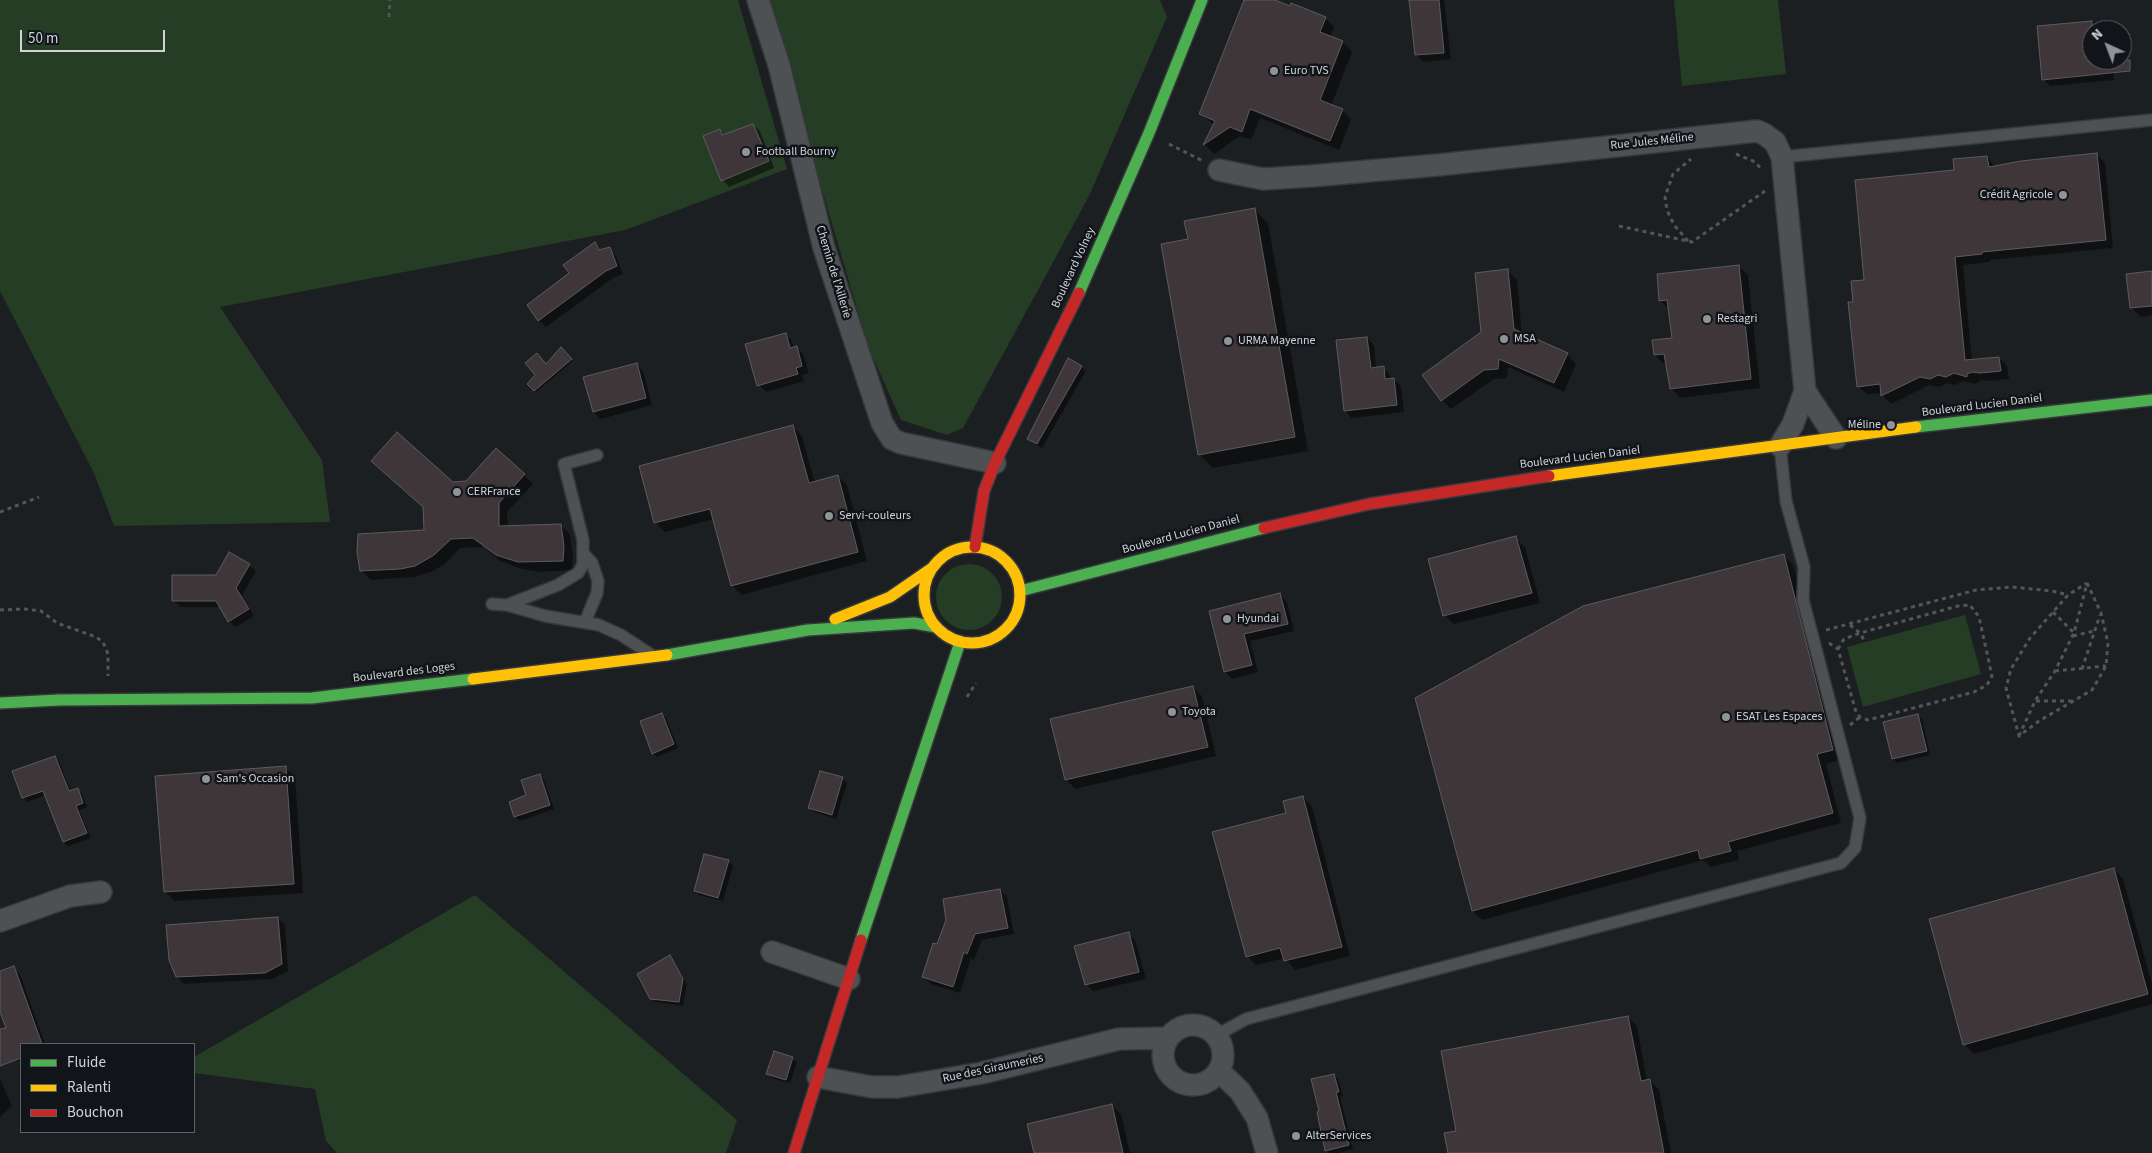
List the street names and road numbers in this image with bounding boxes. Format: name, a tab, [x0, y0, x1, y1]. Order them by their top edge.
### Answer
street label: Rue Jules Méline	[1610, 130, 1694, 154]
street label: Chemin de l'Aillerie	[812, 224, 854, 320]
street label: Boulevard Volney	[1049, 225, 1099, 311]
street label: Boulevard Lucien Daniel	[1921, 391, 2043, 421]
street label: Boulevard Lucien Daniel	[1519, 443, 1641, 473]
street label: Boulevard Lucien Daniel	[1121, 512, 1241, 558]
street label: Boulevard des Loges	[352, 660, 456, 686]
street label: Rue des Giraumeries	[941, 1051, 1045, 1087]

